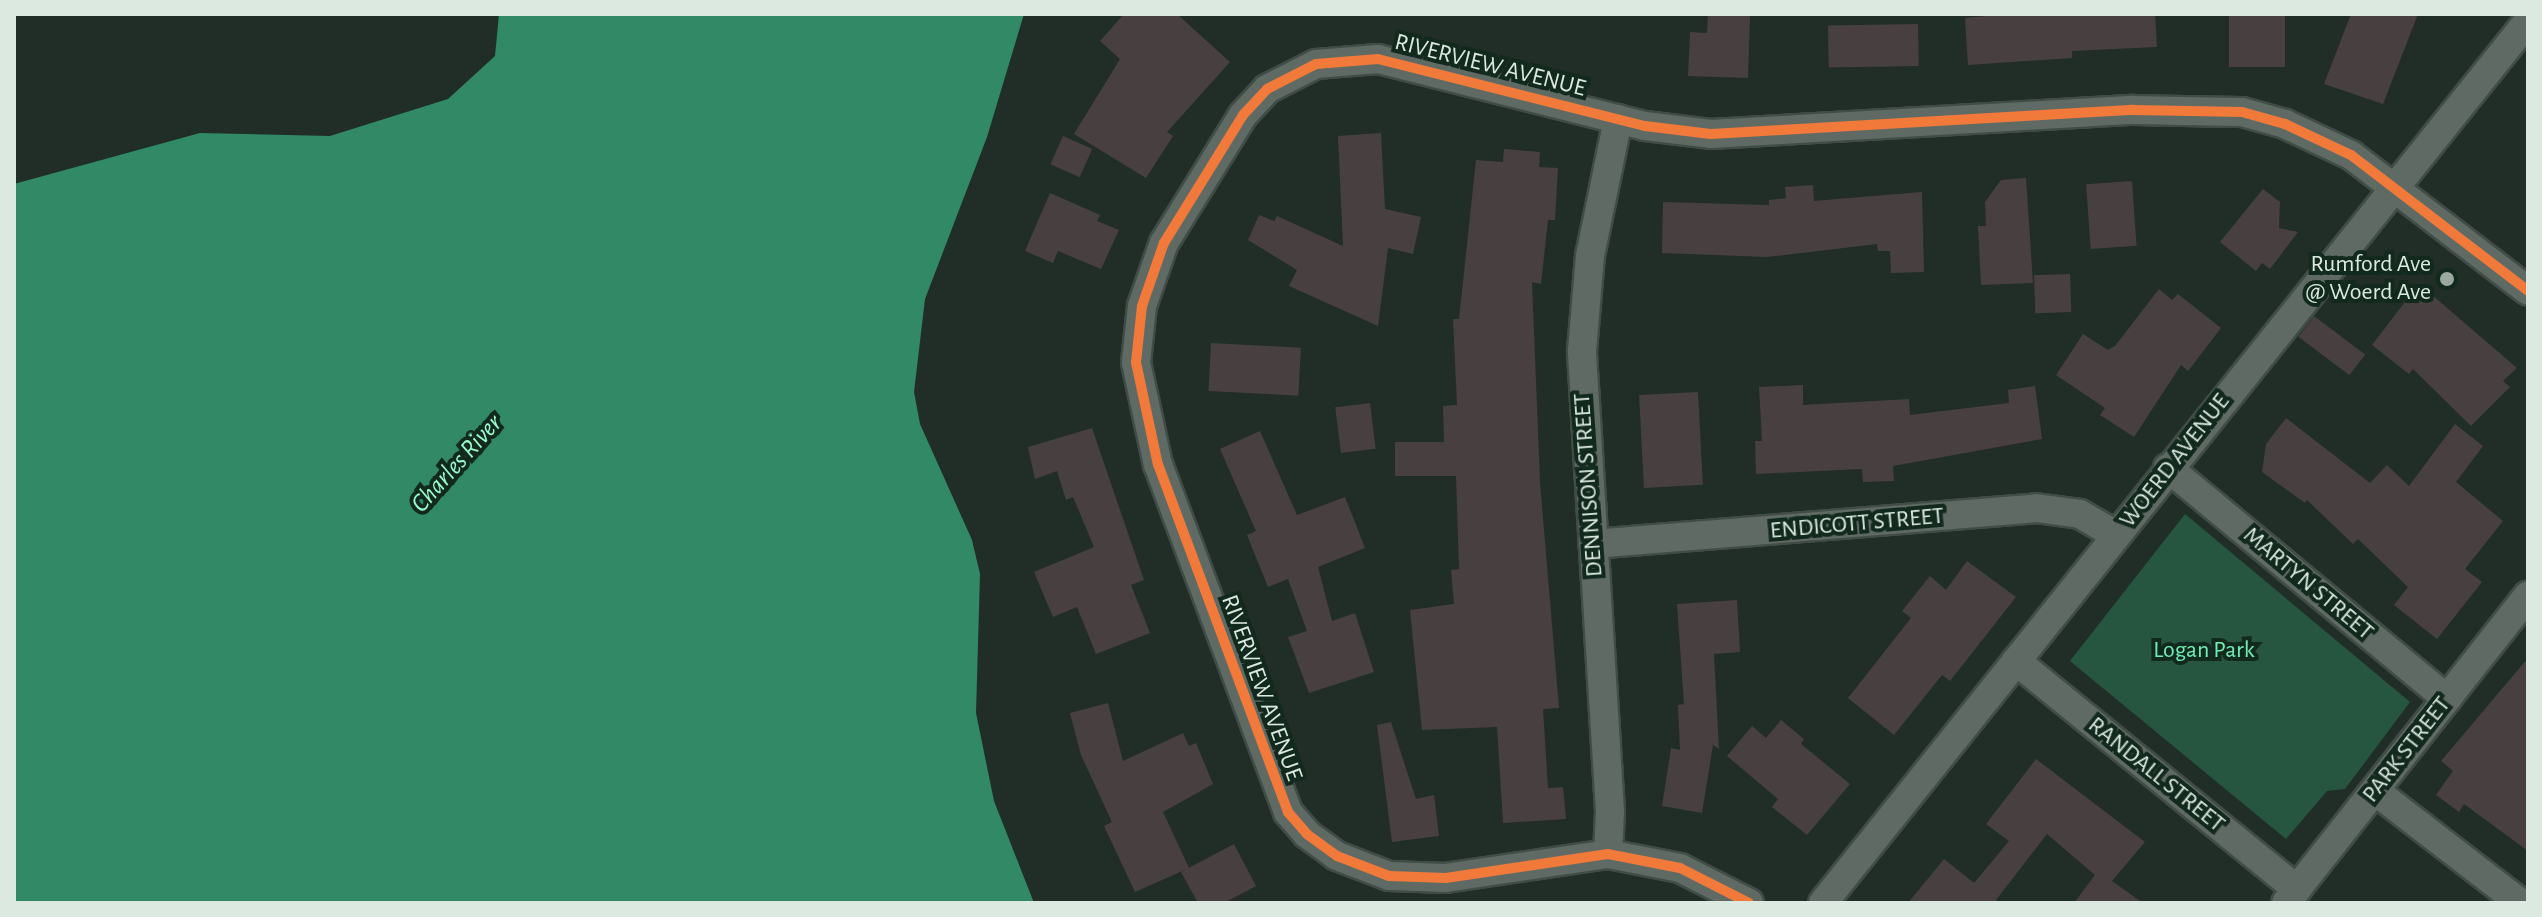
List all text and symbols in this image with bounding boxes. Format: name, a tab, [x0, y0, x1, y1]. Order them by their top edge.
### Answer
street label: RIVERVIEW AVENUE	[1392, 28, 1588, 104]
place label: Rumford Ave @ Woerd Ave	[2306, 251, 2431, 307]
marker: Rumford Ave @ Woerd Ave	[2438, 270, 2456, 288]
street label: WOERD AVENUE	[2114, 388, 2236, 534]
street label: DENNISON STREET	[1568, 392, 1610, 578]
water label: Charles River	[405, 408, 509, 520]
street label: ENDICOTT STREET	[1769, 502, 1945, 546]
street label: MARTYN STREET	[2237, 521, 2379, 647]
street label: RIVERVIEW AVENUE	[1214, 591, 1308, 785]
park label: Logan Park	[2153, 637, 2255, 665]
street label: PARK STREET	[2357, 691, 2457, 809]
street label: RANDALL STREET	[2082, 711, 2230, 839]

